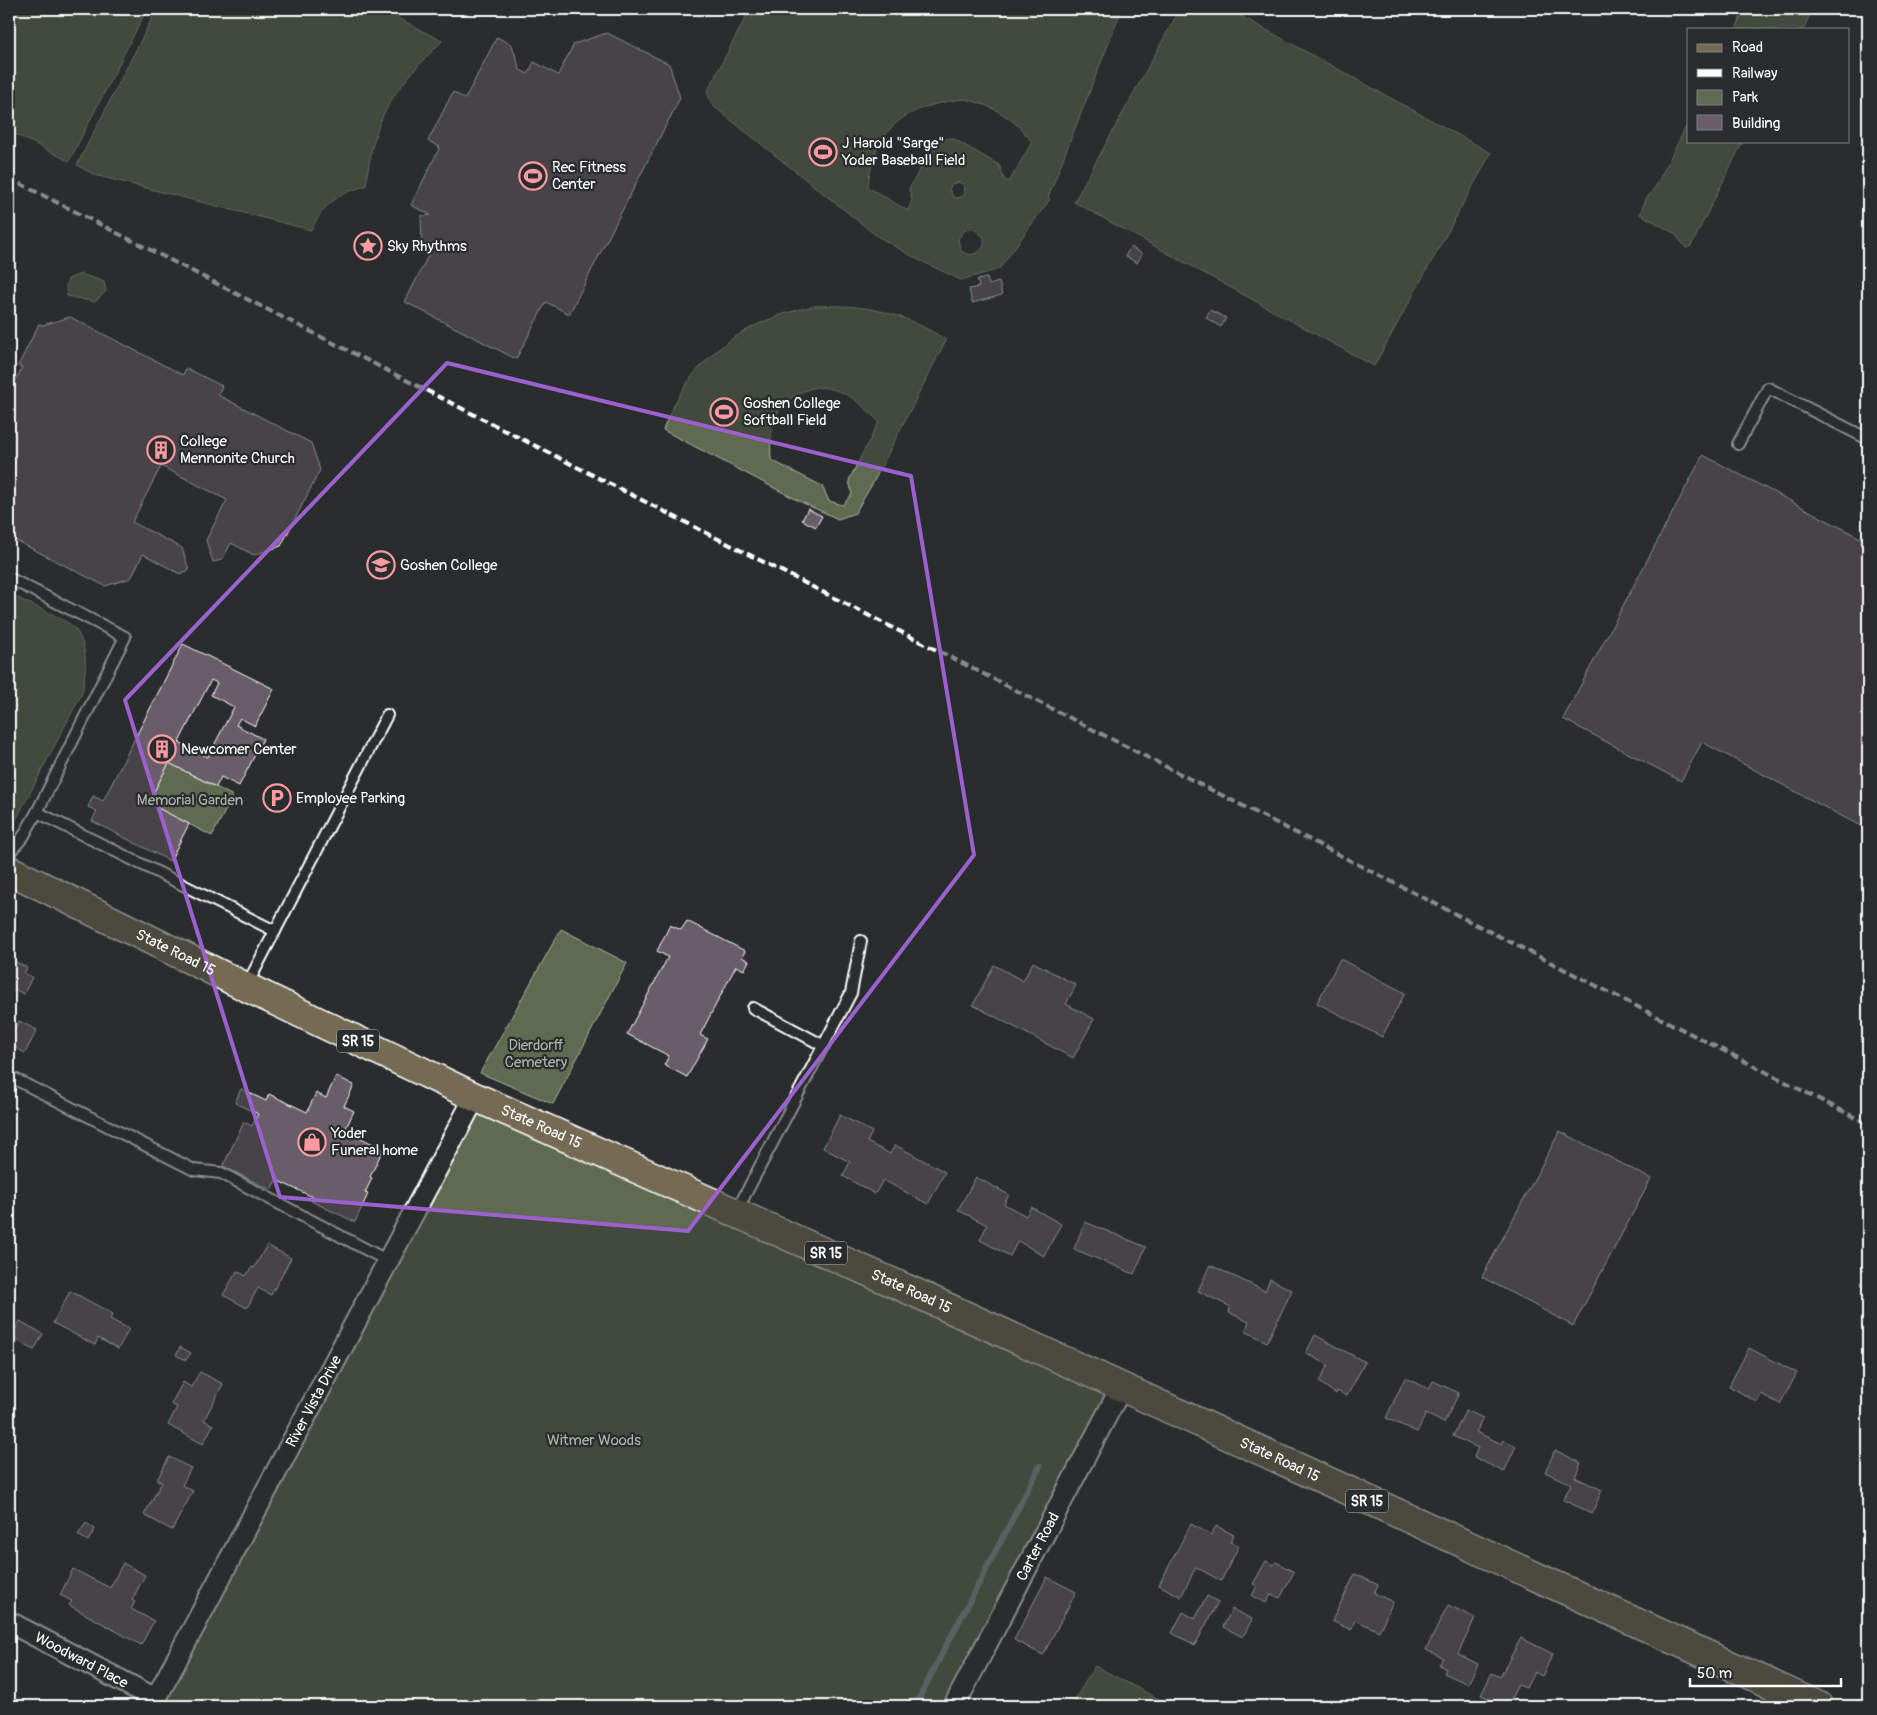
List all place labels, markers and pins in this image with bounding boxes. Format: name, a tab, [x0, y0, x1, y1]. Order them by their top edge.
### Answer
place label: J Harold "Sarge" Yoder Baseball Field	[841, 134, 965, 170]
sports icon: J Harold "Sarge" Yoder Baseball Field	[808, 137, 838, 167]
place label: Rec Fitness Center	[552, 158, 626, 194]
sports icon: Rec Fitness Center	[518, 161, 548, 191]
place icon: Sky Rhythms	[353, 231, 383, 261]
place label: Sky Rhythms	[387, 237, 467, 256]
place label: Goshen College Softball Field	[743, 394, 841, 430]
sports icon: Goshen College Softball Field	[709, 397, 739, 427]
place label: College Mennonite Church	[180, 432, 295, 468]
building icon: College Mennonite Church	[146, 435, 176, 465]
school or university icon: Goshen College	[366, 550, 396, 580]
place label: Goshen College	[400, 556, 498, 575]
building icon: Newcomer Center	[147, 734, 177, 764]
place label: Newcomer Center	[181, 740, 297, 759]
parking icon: Employee Parking	[262, 783, 292, 813]
place label: Employee Parking	[296, 789, 405, 808]
place label: Yoder Funeral home	[330, 1124, 419, 1160]
shop icon: Yoder Funeral home	[297, 1127, 327, 1157]

